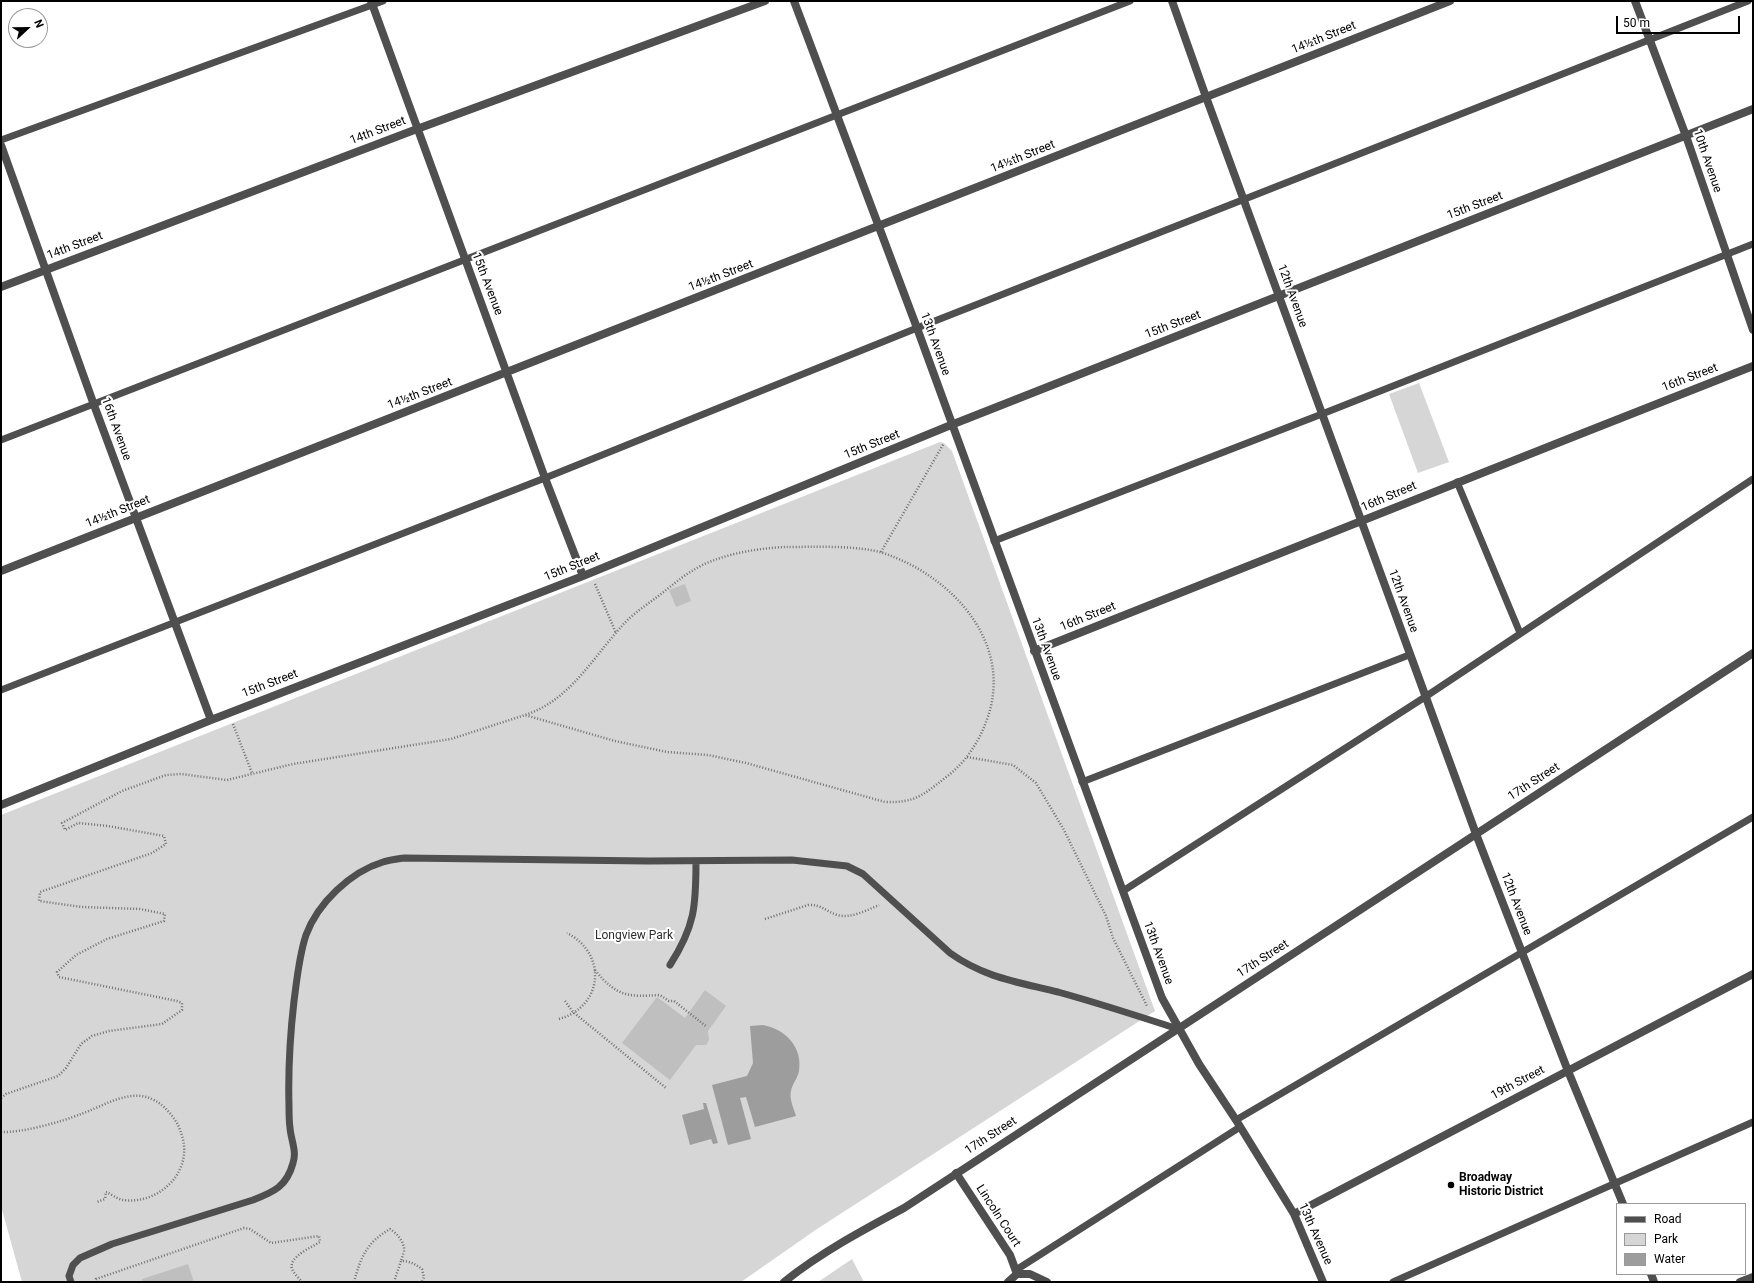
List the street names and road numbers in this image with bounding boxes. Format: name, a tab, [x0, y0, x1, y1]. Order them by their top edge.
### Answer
street label: 14½th Street	[1290, 19, 1358, 57]
street label: 14th Street	[348, 114, 408, 148]
street label: 10th Avenue	[1689, 127, 1725, 195]
street label: 14½th Street	[989, 138, 1057, 176]
street label: 15th Street	[1445, 189, 1505, 223]
street label: 14th Street	[45, 229, 105, 263]
street label: 15th Avenue	[468, 250, 506, 318]
street label: 14½th Street	[687, 257, 755, 295]
street label: 12th Avenue	[1274, 262, 1310, 330]
street label: 15th Street	[1143, 308, 1203, 342]
street label: 13th Avenue	[917, 310, 953, 378]
street label: 16th Street	[1660, 361, 1720, 395]
street label: 14½th Street	[386, 375, 454, 413]
street label: 16th Avenue	[98, 395, 134, 463]
street label: 15th Street	[842, 427, 902, 463]
street label: 16th Street	[1359, 479, 1419, 515]
street label: 14½th Street	[84, 493, 152, 531]
street label: 15th Street	[542, 549, 602, 585]
street label: 12th Avenue	[1385, 567, 1421, 635]
street label: 16th Street	[1058, 599, 1118, 635]
street label: 13th Avenue	[1028, 615, 1064, 683]
street label: 15th Street	[240, 667, 300, 701]
street label: 17th Street	[1505, 760, 1563, 804]
street label: 12th Avenue	[1497, 870, 1535, 938]
street label: 13th Avenue	[1140, 919, 1176, 987]
street label: 17th Street	[1234, 937, 1292, 981]
street label: 19th Street	[1489, 1063, 1547, 1103]
street label: 17th Street	[962, 1114, 1020, 1158]
street label: Lincoln Court	[973, 1182, 1023, 1250]
street label: 13th Avenue	[1295, 1201, 1335, 1267]

